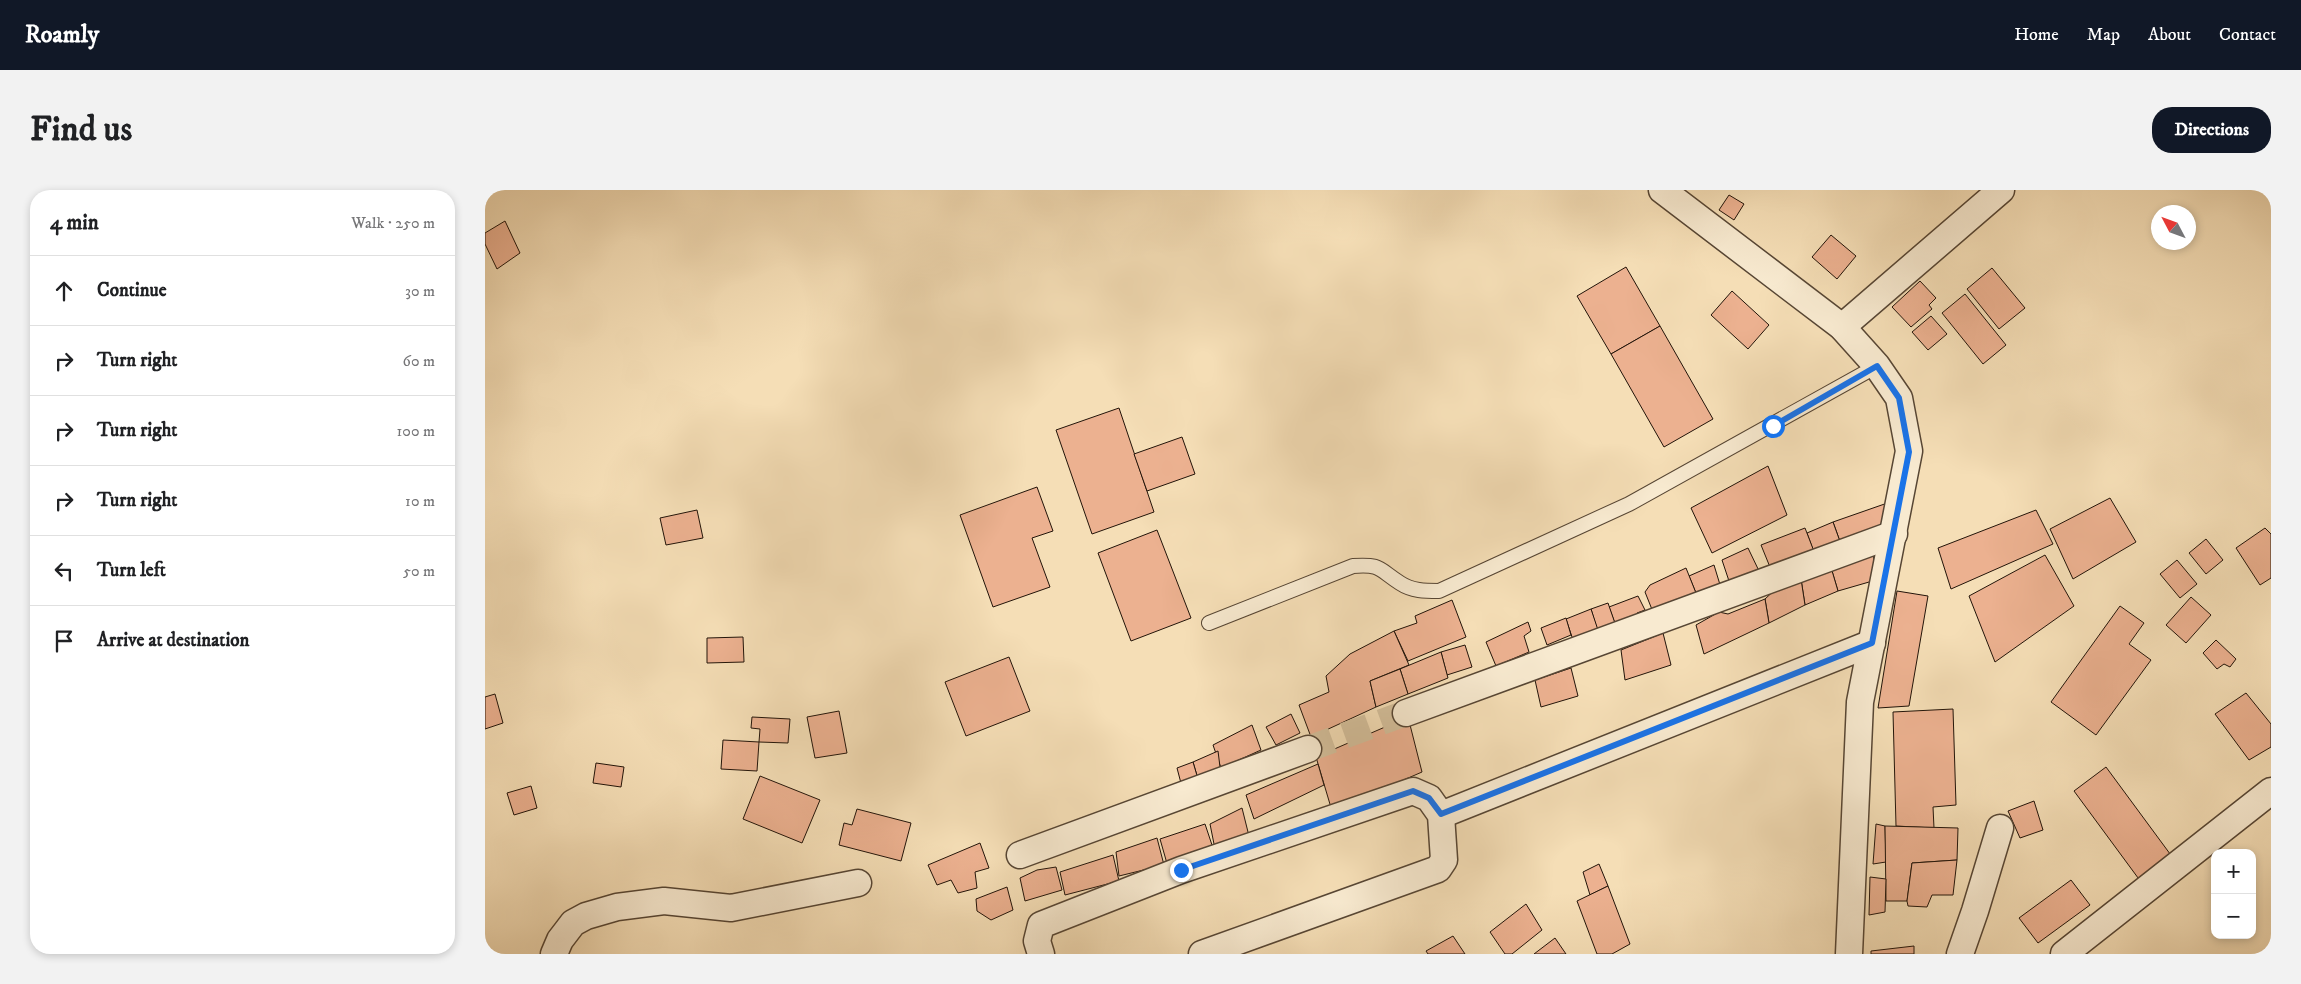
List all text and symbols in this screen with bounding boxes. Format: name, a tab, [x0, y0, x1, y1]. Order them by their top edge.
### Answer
text: Roamly	[25, 20, 99, 50]
text: Home	[2014, 24, 2059, 46]
text: Map	[2087, 24, 2120, 46]
text: About	[2148, 24, 2191, 46]
text: Contact	[2219, 24, 2276, 46]
button: Directions	[2152, 107, 2271, 153]
text: Find us	[30, 108, 132, 152]
north arrow	[2151, 205, 2196, 250]
text: 4 min	[50, 210, 99, 236]
text: Walk · 250 m	[351, 213, 435, 233]
icon: ahead	[50, 277, 78, 305]
text: Continue	[97, 279, 167, 302]
text: 30 m	[405, 281, 435, 301]
icon: right	[50, 347, 78, 375]
text: Turn right	[97, 349, 177, 372]
text: 60 m	[403, 351, 435, 371]
route start	[1762, 415, 1785, 438]
icon: right	[50, 417, 78, 445]
text: Turn right	[97, 419, 177, 442]
text: 100 m	[397, 421, 435, 441]
icon: right	[50, 487, 78, 515]
text: Turn right	[97, 489, 177, 512]
text: 10 m	[405, 491, 435, 511]
icon: left	[50, 557, 78, 585]
text: Turn left	[97, 559, 166, 582]
text: 50 m	[403, 561, 435, 581]
icon: arrive	[50, 627, 78, 655]
text: Arrive at destination	[97, 629, 249, 652]
map controls	[2211, 849, 2256, 939]
button: +	[2211, 849, 2256, 894]
route end	[1170, 859, 1193, 882]
button: −	[2211, 894, 2256, 939]

